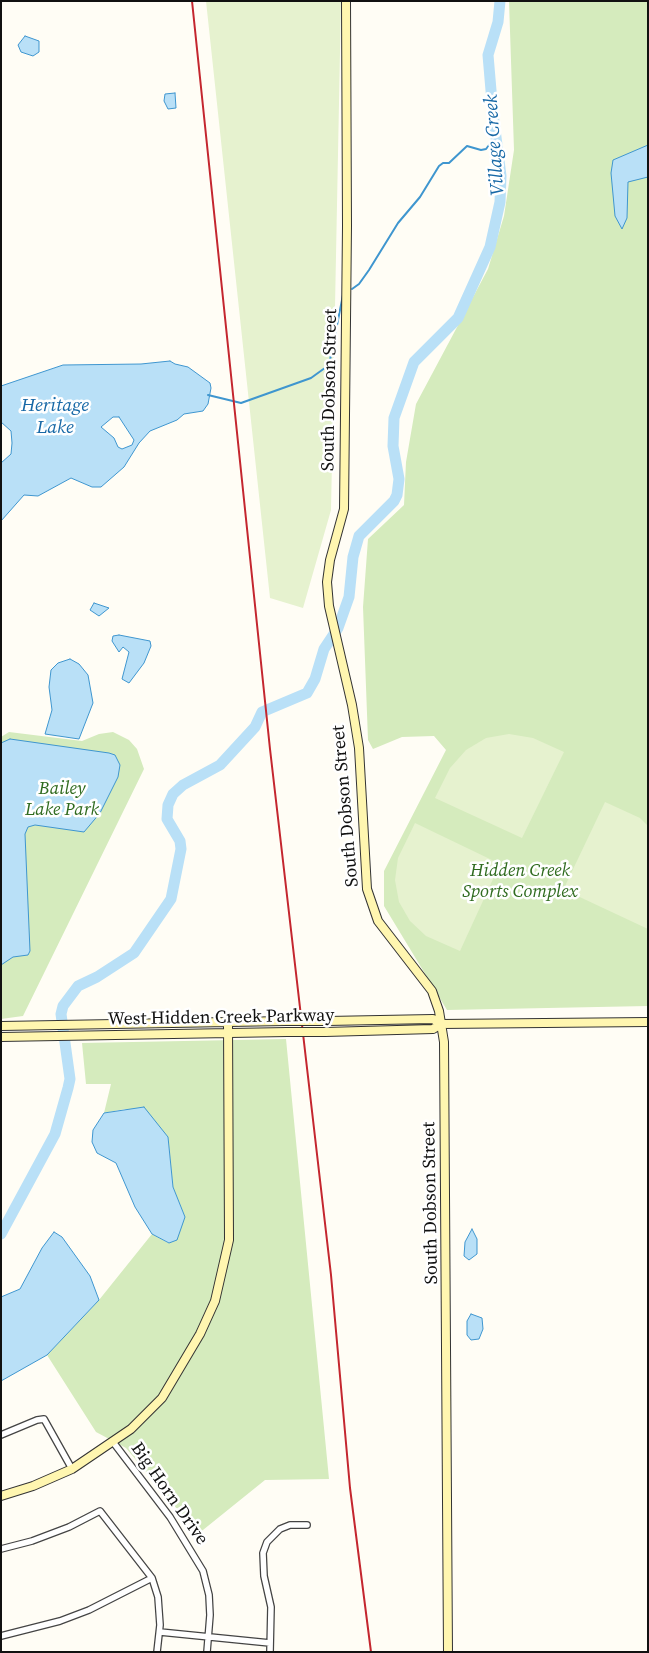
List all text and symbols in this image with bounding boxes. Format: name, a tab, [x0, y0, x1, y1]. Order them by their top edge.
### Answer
water label: Village Creek	[480, 94, 510, 196]
street label: South Dobson Street	[318, 309, 342, 471]
water label: Heritage Lake	[21, 395, 89, 439]
street label: South Dobson Street	[328, 724, 364, 888]
park label: Bailey Lake Park	[25, 778, 99, 821]
park label: Hidden Creek Sports Complex	[462, 860, 578, 902]
street label: West Hidden Creek Parkway	[107, 1005, 335, 1031]
street label: South Dobson Street	[419, 1122, 443, 1284]
street label: Big Horn Drive	[126, 1439, 212, 1549]

